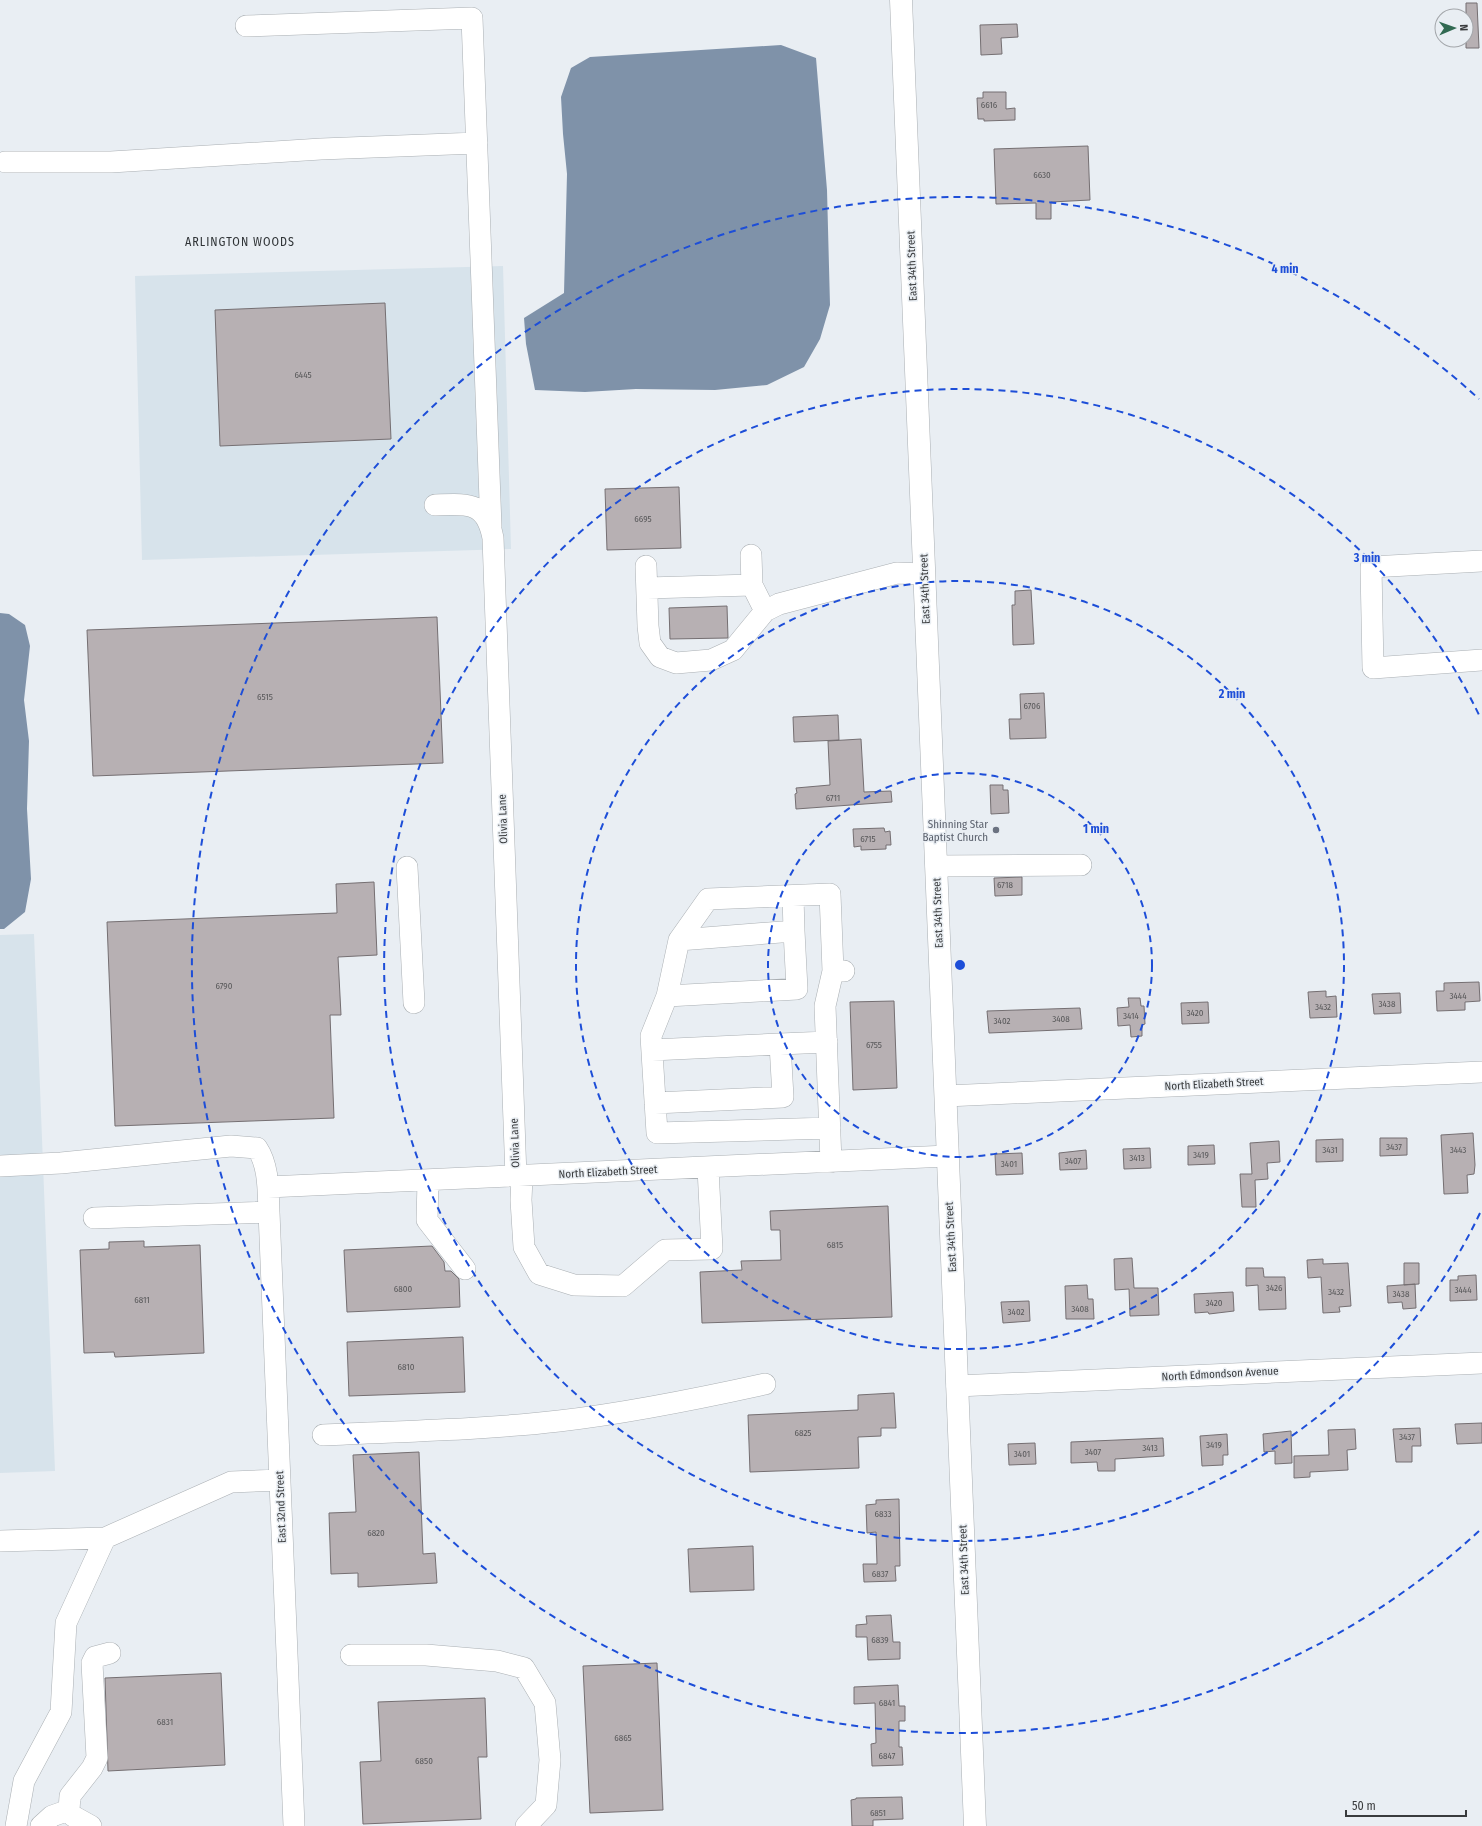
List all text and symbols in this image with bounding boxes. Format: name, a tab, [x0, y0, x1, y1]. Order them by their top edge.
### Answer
north arrow	[1434, 8, 1474, 48]
text: N	[1457, 24, 1470, 31]
house number: 6616	[981, 100, 998, 110]
house number: 6630	[1033, 170, 1051, 180]
street label: East 34th Street	[904, 230, 920, 301]
district label: ARLINGTON WOODS	[185, 235, 295, 249]
text: 4 min	[1271, 262, 1299, 276]
house number: 6445	[294, 370, 312, 380]
house number: 6695	[634, 514, 652, 524]
text: 3 min	[1353, 551, 1380, 565]
street label: East 34th Street	[917, 553, 933, 624]
text: 2 min	[1218, 687, 1245, 701]
house number: 6515	[257, 692, 273, 702]
house number: 6706	[1024, 701, 1041, 711]
house number: 6711	[826, 793, 840, 803]
street label: Olivia Lane	[496, 794, 510, 844]
place label: Shinning Star Baptist Church	[922, 818, 988, 844]
text: 1 min	[1083, 822, 1109, 836]
marker: Shinning Star Baptist Church	[991, 825, 1001, 835]
house number: 6715	[860, 834, 876, 844]
street label: East 34th Street	[930, 877, 946, 948]
house number: 6718	[997, 880, 1013, 890]
centre of rings	[953, 958, 967, 972]
house number: 6790	[216, 981, 233, 991]
house number: 3444	[1449, 991, 1467, 1001]
house number: 3438	[1379, 999, 1396, 1009]
house number: 3432	[1315, 1002, 1331, 1012]
house number: 3420	[1187, 1008, 1204, 1018]
house number: 3414	[1123, 1011, 1140, 1021]
house number: 3408	[1052, 1014, 1070, 1024]
house number: 3402	[994, 1016, 1010, 1026]
house number: 6755	[866, 1040, 882, 1050]
street label: North Elizabeth Street	[1164, 1075, 1264, 1093]
street label: Olivia Lane	[508, 1118, 522, 1168]
house number: 3437	[1386, 1142, 1402, 1152]
house number: 3431	[1322, 1145, 1338, 1155]
house number: 3443	[1450, 1145, 1466, 1155]
house number: 3419	[1193, 1150, 1209, 1160]
house number: 3413	[1129, 1153, 1145, 1163]
house number: 3407	[1065, 1156, 1082, 1166]
house number: 3401	[1001, 1159, 1017, 1169]
street label: North Elizabeth Street	[558, 1163, 658, 1181]
street label: East 34th Street	[943, 1201, 959, 1273]
house number: 6815	[827, 1240, 843, 1250]
house number: 3426	[1266, 1283, 1283, 1293]
house number: 6800	[394, 1284, 412, 1294]
house number: 3444	[1454, 1285, 1472, 1295]
house number: 3432	[1328, 1287, 1344, 1297]
house number: 3438	[1393, 1289, 1410, 1299]
house number: 6811	[134, 1295, 150, 1305]
house number: 3420	[1206, 1298, 1223, 1308]
house number: 3408	[1071, 1304, 1089, 1314]
house number: 3402	[1008, 1307, 1024, 1317]
house number: 6810	[398, 1362, 415, 1372]
street label: North Edmondson Avenue	[1161, 1364, 1279, 1384]
house number: 6825	[794, 1428, 812, 1438]
house number: 3437	[1399, 1432, 1415, 1442]
house number: 3419	[1206, 1440, 1222, 1450]
house number: 3413	[1142, 1443, 1158, 1453]
house number: 3407	[1085, 1447, 1102, 1457]
house number: 3401	[1014, 1449, 1030, 1459]
street label: East 32nd Street	[273, 1470, 289, 1543]
house number: 6833	[874, 1509, 892, 1519]
street label: East 34th Street	[956, 1524, 972, 1595]
house number: 6820	[367, 1528, 385, 1538]
house number: 6837	[872, 1569, 889, 1579]
house number: 6839	[871, 1635, 889, 1645]
house number: 6841	[879, 1698, 895, 1708]
house number: 6831	[157, 1717, 173, 1727]
house number: 6865	[614, 1733, 632, 1743]
house number: 6847	[879, 1751, 896, 1761]
house number: 6850	[415, 1756, 433, 1766]
scale bar	[1346, 1792, 1466, 1818]
text: 50 m	[1352, 1799, 1376, 1813]
house number: 6851	[870, 1808, 886, 1818]

